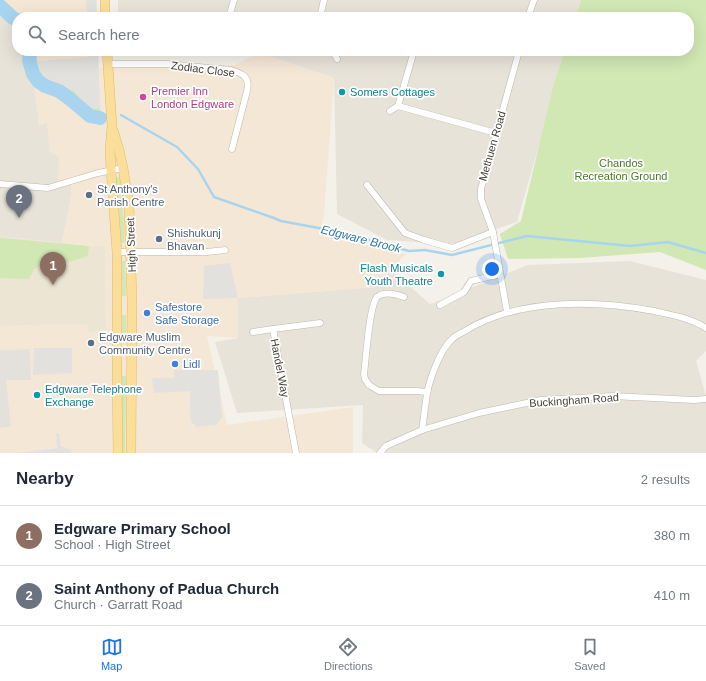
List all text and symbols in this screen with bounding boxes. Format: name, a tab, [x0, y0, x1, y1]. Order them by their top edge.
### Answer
search box	[12, 12, 694, 56]
icon: search	[26, 23, 48, 45]
text: Search here	[58, 26, 140, 43]
street label: Zodiac Close	[170, 59, 236, 79]
place label: Premier Inn London Edgware	[151, 85, 234, 110]
place label: Somers Cottages	[350, 86, 435, 98]
marker: Somers Cottages	[337, 87, 347, 97]
marker: Premier Inn London Edgware	[138, 92, 148, 102]
street label: Methuen Road	[476, 110, 508, 182]
park label: Chandos Recreation Ground	[575, 157, 667, 182]
place label: St Anthony's Parish Centre	[97, 183, 164, 208]
pin: 2	[6, 185, 32, 218]
marker: St Anthony's Parish Centre	[84, 190, 94, 200]
street label: High Street	[124, 217, 138, 273]
water label: Edgware Brook	[320, 222, 403, 256]
place label: Shishukunj Bhavan	[167, 227, 221, 252]
marker: Shishukunj Bhavan	[154, 234, 164, 244]
pin: 1	[40, 252, 66, 285]
your location	[482, 259, 502, 279]
place label: Flash Musicals Youth Theatre	[360, 262, 433, 287]
marker: Flash Musicals Youth Theatre	[436, 269, 446, 279]
place label: Safestore Safe Storage	[155, 301, 219, 326]
marker: Safestore Safe Storage	[142, 308, 152, 318]
place label: Edgware Muslim Community Centre	[99, 331, 191, 356]
marker: Edgware Muslim Community Centre	[86, 338, 96, 348]
street label: Handel Way	[268, 338, 292, 399]
place label: Lidl	[183, 358, 200, 370]
marker: Lidl	[170, 359, 180, 369]
place label: Edgware Telephone Exchange	[45, 383, 142, 408]
marker: Edgware Telephone Exchange	[32, 390, 42, 400]
street label: Buckingham Road	[529, 391, 619, 409]
text: Nearby	[16, 469, 74, 488]
text: 2 results	[641, 472, 690, 487]
text: Edgware Primary School	[54, 520, 231, 537]
text: 1	[25, 528, 33, 543]
text: 380 m	[654, 528, 690, 543]
text: School · High Street	[54, 537, 170, 552]
text: Saint Anthony of Padua Church	[54, 580, 279, 597]
text: 2	[25, 588, 33, 603]
text: 410 m	[654, 588, 690, 603]
text: Church · Garratt Road	[54, 597, 183, 612]
tab: Map	[101, 636, 123, 672]
tab: Directions	[324, 636, 373, 672]
tab: Saved	[574, 636, 605, 672]

